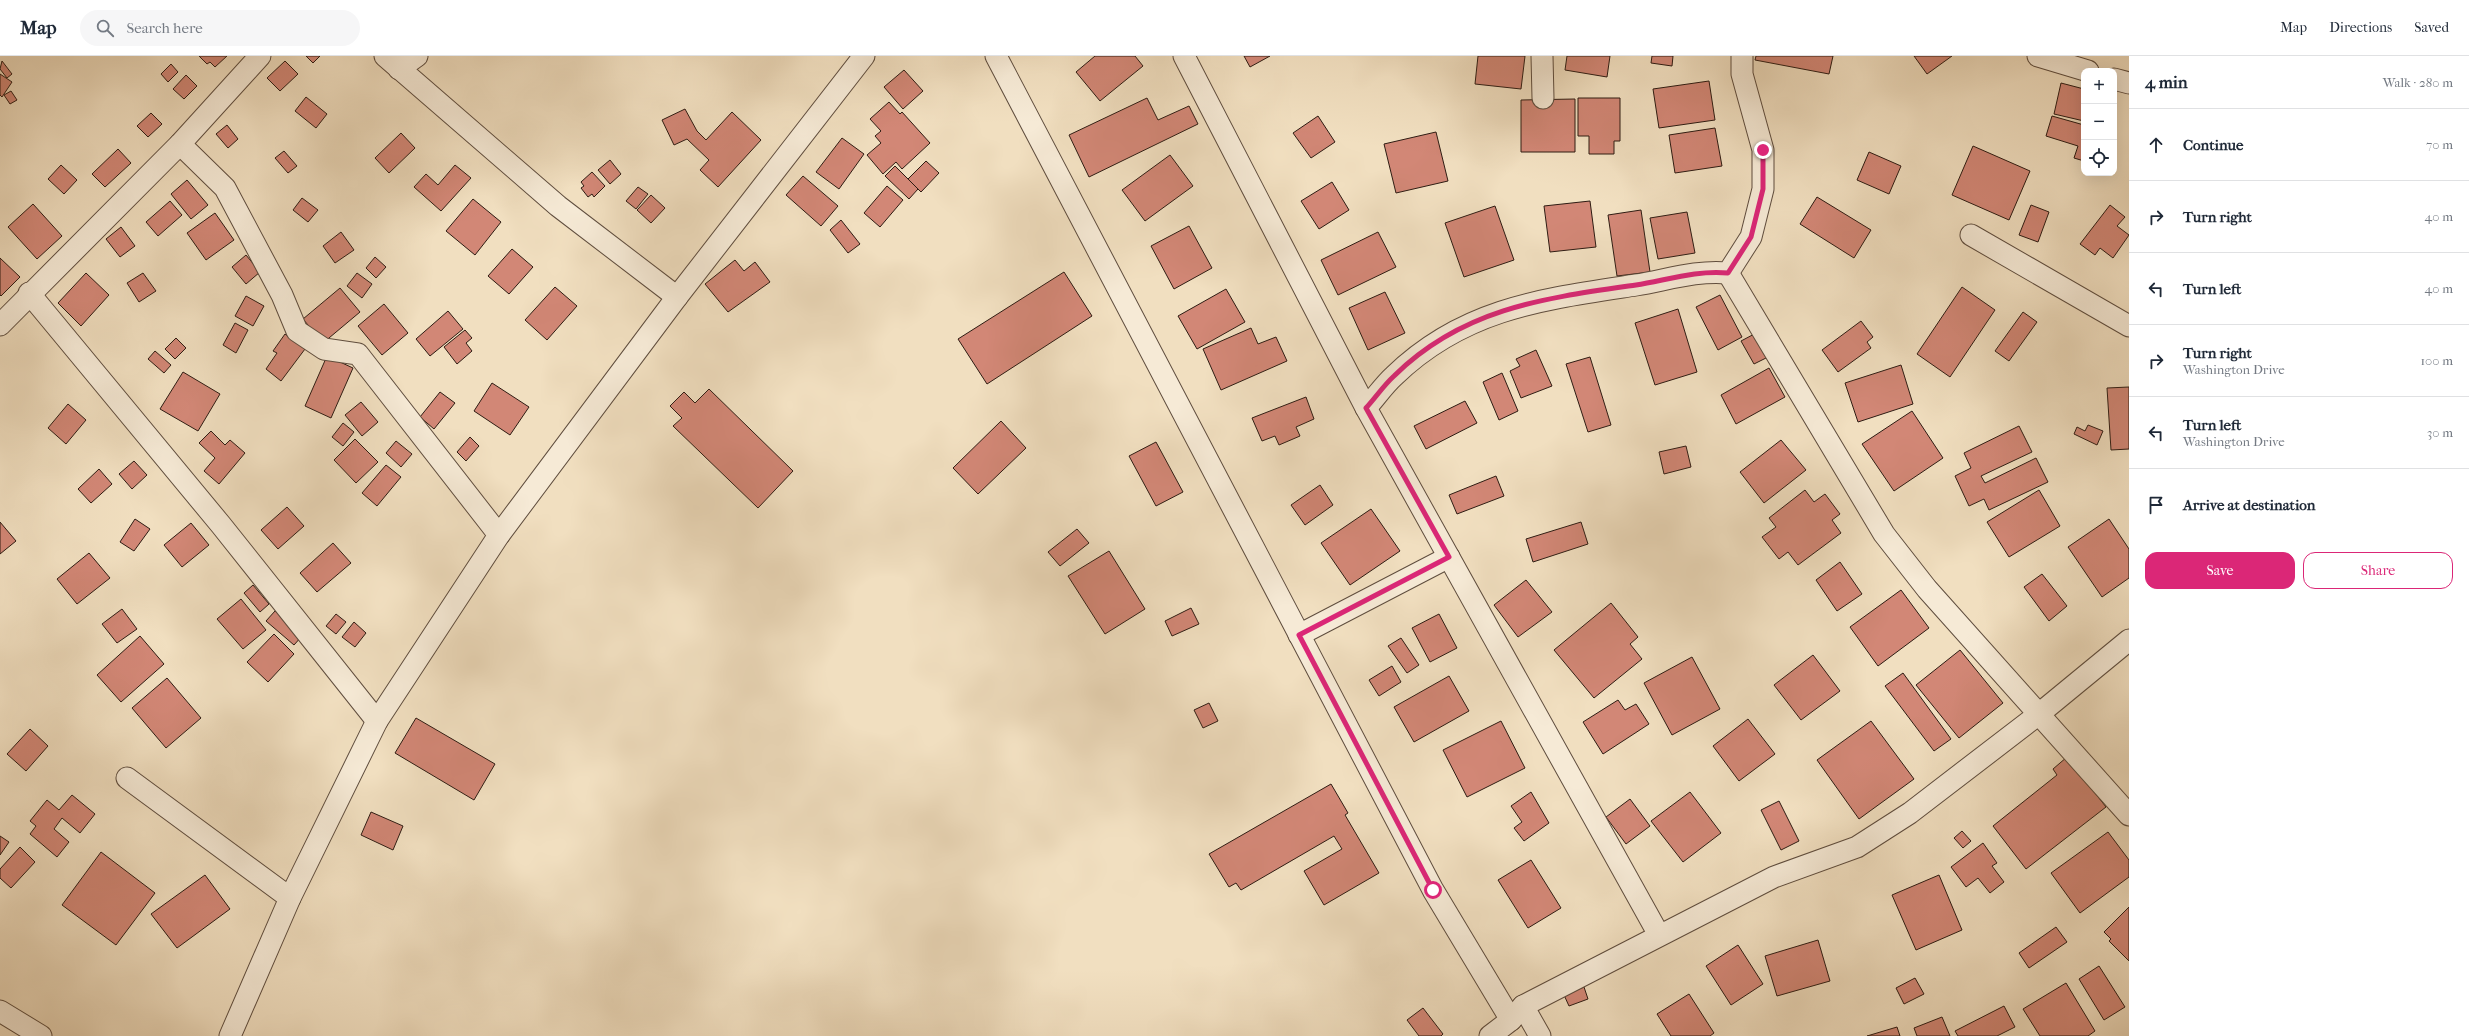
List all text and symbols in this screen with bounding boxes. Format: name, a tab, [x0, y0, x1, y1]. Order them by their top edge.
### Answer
search box	[80, 10, 360, 46]
text: Map	[20, 17, 56, 39]
icon: search	[94, 17, 116, 39]
text: Search here	[126, 19, 203, 37]
text: Map	[2280, 19, 2307, 36]
text: Directions	[2329, 19, 2392, 36]
text: Saved	[2414, 19, 2449, 36]
map controls	[2081, 68, 2117, 176]
button: +	[2081, 68, 2117, 104]
text: 4 min	[2145, 72, 2188, 92]
text: Walk · 280 m	[2383, 75, 2453, 90]
button: −	[2081, 104, 2117, 140]
icon: ahead	[2145, 134, 2167, 156]
text: Continue	[2183, 136, 2243, 154]
text: 70 m	[2426, 137, 2453, 152]
button: locate	[2081, 140, 2117, 176]
route end	[1754, 141, 1772, 159]
icon: right	[2145, 206, 2167, 228]
text: Turn right	[2183, 208, 2252, 226]
text: 40 m	[2425, 209, 2453, 224]
icon: left	[2145, 278, 2167, 300]
text: Turn left	[2183, 280, 2241, 298]
text: 40 m	[2425, 281, 2453, 296]
text: Turn right	[2183, 344, 2252, 362]
icon: right	[2145, 350, 2167, 372]
text: 100 m	[2420, 353, 2453, 368]
text: Washington Drive	[2183, 362, 2285, 377]
text: Turn left	[2183, 416, 2241, 434]
icon: left	[2145, 422, 2167, 444]
text: 30 m	[2427, 425, 2453, 440]
text: Washington Drive	[2183, 434, 2285, 449]
icon: arrive	[2145, 494, 2167, 516]
text: Arrive at destination	[2183, 496, 2315, 514]
button: Save	[2145, 552, 2295, 589]
button: Share	[2303, 552, 2453, 589]
route start	[1424, 881, 1442, 899]

